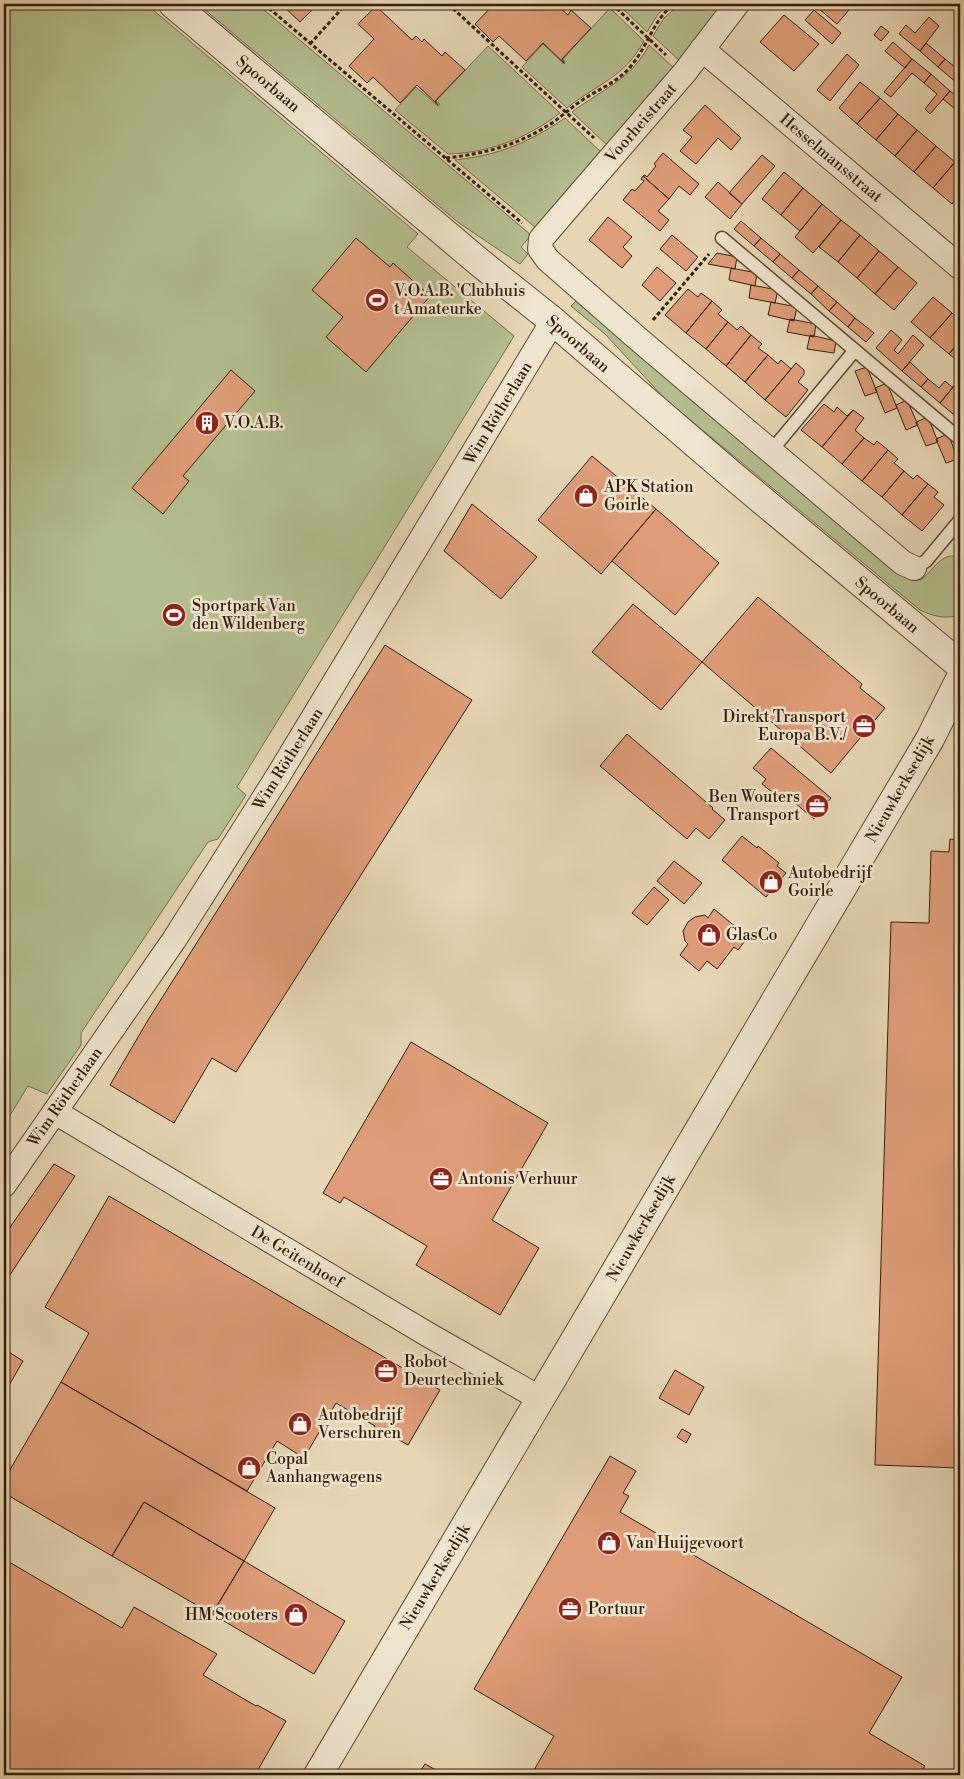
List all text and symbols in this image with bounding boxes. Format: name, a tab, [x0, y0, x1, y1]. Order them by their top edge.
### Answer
street label: Spoorbaan	[232, 51, 305, 117]
street label: Voorheistraat	[600, 79, 681, 168]
street label: Hesselmansstraat	[776, 109, 887, 207]
place label: V.O.A.B. 'Clubhuis t Amateurke	[393, 281, 525, 319]
sports icon: V.O.A.B. 'Clubhuis t Amateurke	[364, 287, 390, 313]
street label: Spoorbaan	[542, 311, 614, 377]
street label: Wim Rötherlaan	[459, 357, 537, 469]
building icon: V.O.A.B.	[194, 410, 220, 436]
place label: V.O.A.B.	[223, 413, 283, 433]
place label: APK Station Goirle	[603, 477, 694, 515]
shop icon: APK Station Goirle	[573, 483, 599, 509]
street label: Spoorbaan	[851, 572, 924, 638]
place label: Sportpark Van den Wildenberg	[192, 596, 306, 634]
sports icon: Sportpark Van den Wildenberg	[161, 602, 187, 628]
street label: Wim Rötherlaan	[248, 704, 328, 815]
place label: Direkt Transport Europa B.V./	[723, 707, 847, 745]
office icon: Direkt Transport Europa B.V./	[851, 713, 877, 739]
street label: Nieuwkerksedijk	[861, 731, 940, 846]
place label: Ben Wouters Transport	[708, 787, 800, 825]
office icon: Ben Wouters Transport	[804, 793, 830, 819]
place label: Autobedrijf Goirle	[787, 863, 873, 901]
shop icon: Autobedrijf Goirle	[758, 869, 784, 895]
shop icon: GlasCo	[696, 922, 722, 948]
place label: GlasCo	[726, 925, 778, 945]
street label: Wim Rötherlaan	[23, 1043, 107, 1151]
office icon: Antonis Verhuur	[428, 1166, 454, 1192]
place label: Antonis Verhuur	[457, 1169, 578, 1189]
street label: Nieuwkerksedijk	[602, 1170, 681, 1285]
street label: De Geitenhoef	[247, 1222, 348, 1293]
place label: Robot Deurtechniek	[404, 1352, 505, 1390]
office icon: Robot Deurtechniek	[373, 1358, 399, 1384]
place label: Autobedrijf Verschuren	[317, 1405, 403, 1443]
shop icon: Autobedrijf Verschuren	[287, 1411, 313, 1437]
place label: Copal Aanhangwagens	[265, 1449, 382, 1487]
shop icon: Copal Aanhangwagens	[236, 1455, 262, 1481]
street label: Nieuwkerksedijk	[395, 1519, 475, 1634]
shop icon: Van Huijgevoort	[596, 1530, 622, 1556]
place label: Van Huijgevoort	[625, 1533, 744, 1553]
office icon: Portuur	[557, 1596, 583, 1622]
place label: Portuur	[588, 1599, 645, 1619]
shop icon: HM Scooters	[283, 1602, 309, 1628]
place label: HM Scooters	[185, 1605, 278, 1625]

